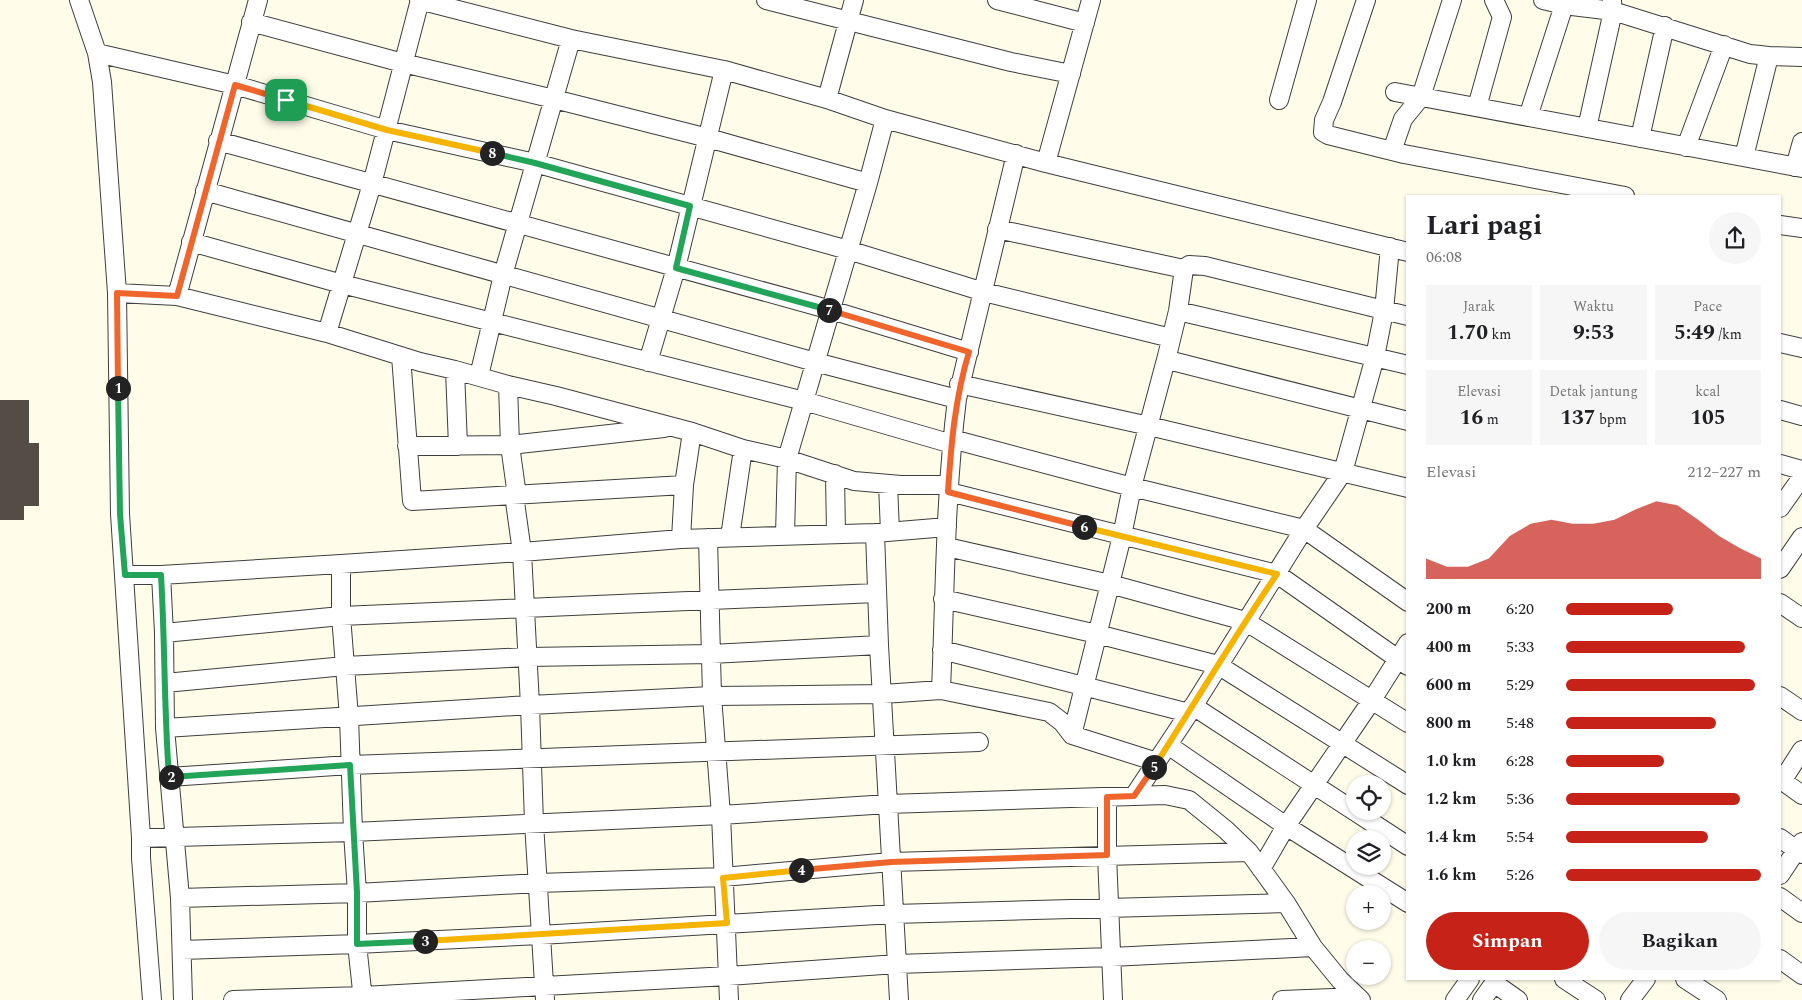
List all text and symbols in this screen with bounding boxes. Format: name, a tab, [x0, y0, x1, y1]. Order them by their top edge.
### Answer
pin	[265, 79, 307, 121]
icon: arrive	[272, 86, 300, 114]
pin: 8	[480, 140, 504, 166]
text: 8	[489, 143, 496, 164]
text: Lari pagi	[1426, 204, 1542, 247]
button: share	[1709, 212, 1761, 264]
text: 06:08	[1426, 245, 1462, 269]
text: Jarak	[1463, 296, 1495, 317]
text: Waktu	[1573, 296, 1614, 317]
text: Pace	[1693, 296, 1722, 317]
pin: 7	[816, 298, 842, 322]
text: 7	[826, 300, 833, 321]
text: 1.70	[1447, 317, 1488, 349]
text: 9:53	[1573, 317, 1614, 349]
text: 5:49	[1674, 317, 1715, 349]
text: km	[1488, 324, 1511, 345]
text: /km	[1715, 324, 1742, 345]
pin: 1	[106, 376, 130, 400]
text: 1	[115, 378, 122, 399]
text: Elevasi	[1457, 381, 1501, 402]
text: Detak jantung	[1549, 381, 1638, 402]
text: kcal	[1695, 381, 1720, 402]
text: 16	[1460, 402, 1483, 434]
text: 137	[1560, 402, 1596, 434]
text: 105	[1690, 402, 1726, 434]
text: m	[1483, 409, 1499, 430]
text: bpm	[1596, 409, 1627, 430]
text: Elevasi	[1426, 460, 1476, 484]
text: 212–227 m	[1687, 460, 1761, 484]
pin: 6	[1072, 514, 1096, 540]
text: 6	[1081, 517, 1088, 538]
text: 200 m	[1426, 597, 1471, 621]
text: 6:20	[1506, 597, 1534, 621]
text: 400 m	[1426, 635, 1471, 659]
text: 5:33	[1506, 635, 1534, 659]
text: 600 m	[1426, 673, 1471, 697]
text: 5:29	[1506, 673, 1534, 697]
text: 800 m	[1426, 711, 1471, 735]
text: 5:48	[1506, 711, 1534, 735]
text: 1.0 km	[1426, 749, 1476, 773]
text: 6:28	[1506, 749, 1534, 773]
pin: 5	[1142, 754, 1166, 780]
text: 5	[1151, 757, 1158, 778]
pin: 2	[158, 764, 184, 790]
text: 2	[168, 767, 175, 788]
map controls	[1346, 775, 1391, 985]
button: locate	[1346, 775, 1391, 820]
text: 1.2 km	[1426, 787, 1476, 811]
text: 5:36	[1506, 787, 1534, 811]
text: 1.4 km	[1426, 825, 1476, 849]
text: 5:54	[1506, 825, 1534, 849]
button: layers	[1346, 830, 1391, 875]
pin: 4	[788, 858, 814, 882]
text: 4	[798, 860, 805, 881]
text: 1.6 km	[1426, 863, 1476, 887]
text: 5:26	[1506, 863, 1534, 887]
button: +	[1346, 885, 1391, 930]
button: Simpan	[1426, 912, 1589, 970]
button: Bagikan	[1599, 912, 1761, 970]
pin: 3	[412, 928, 438, 954]
text: 3	[422, 931, 429, 952]
button: −	[1346, 940, 1391, 985]

